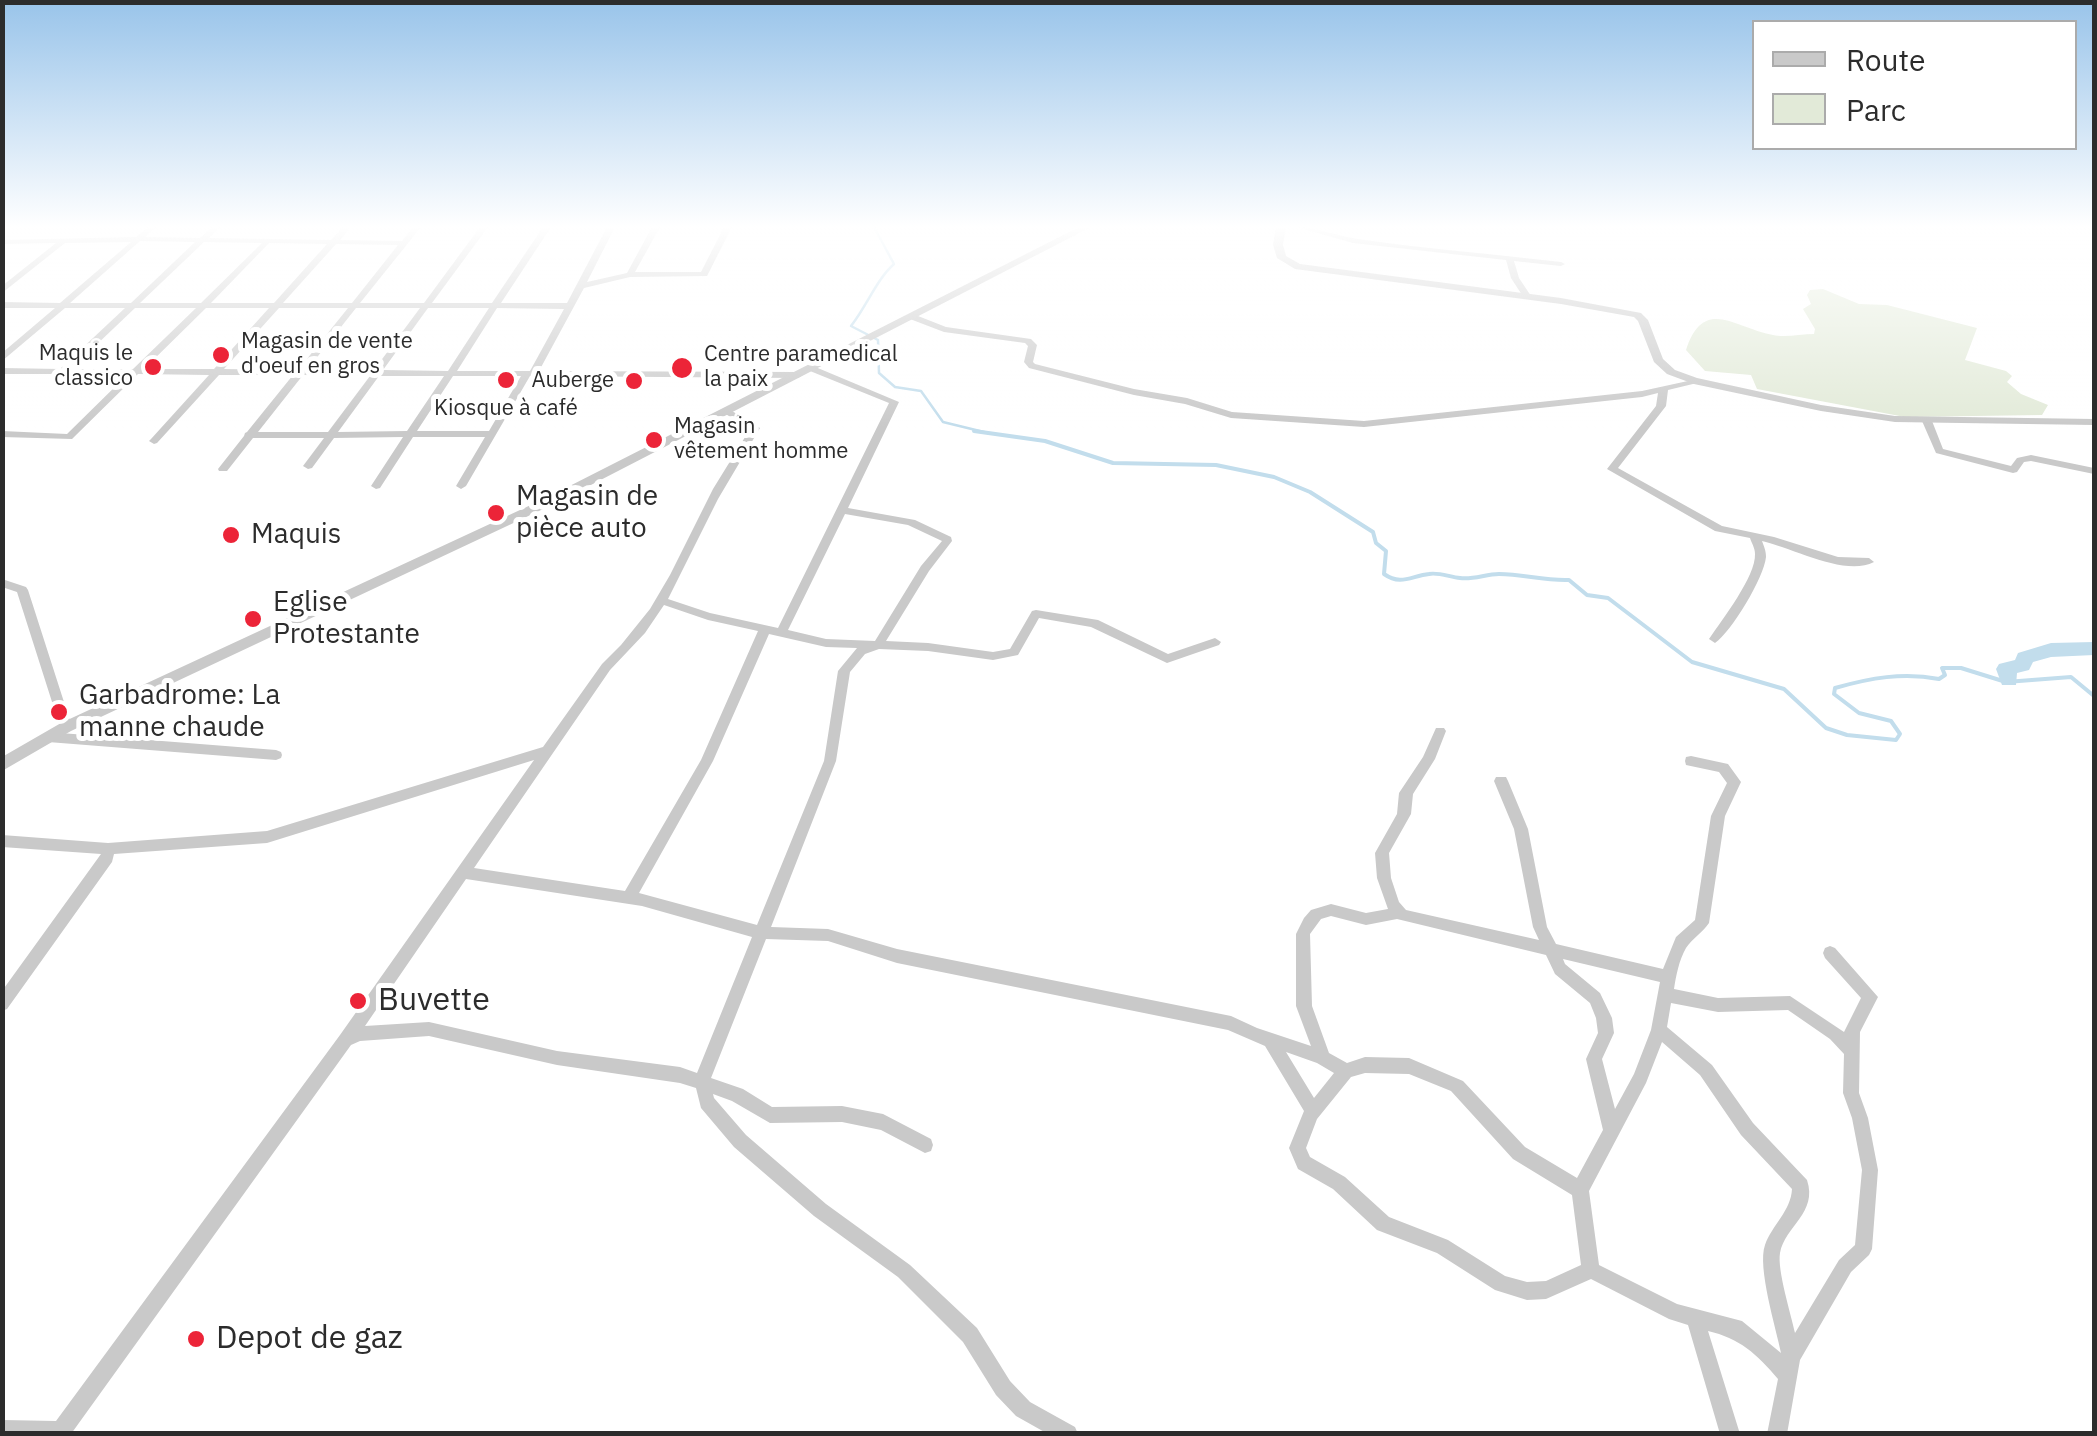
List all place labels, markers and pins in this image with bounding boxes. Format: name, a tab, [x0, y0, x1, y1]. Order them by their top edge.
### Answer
place label: Magasin de vente d'oeuf en gros	[241, 329, 413, 381]
place label: Maquis le classico	[39, 341, 133, 392]
place label: Centre paramedical la paix	[704, 342, 898, 394]
marker: Magasin de vente d'oeuf en gros	[210, 344, 232, 366]
marker: Centre paramedical la paix	[669, 355, 695, 381]
marker: Maquis le classico	[142, 356, 164, 378]
place label: Auberge	[531, 368, 614, 394]
marker: Kiosque à café	[495, 369, 517, 391]
marker: Auberge	[623, 370, 645, 392]
place label: Kiosque à café	[434, 396, 578, 422]
place label: Magasin vêtement homme	[674, 414, 848, 466]
marker: Magasin vêtement homme	[643, 429, 665, 451]
place label: Magasin de pièce auto	[516, 480, 658, 546]
marker: Magasin de pièce auto	[485, 502, 507, 524]
place label: Maquis	[251, 518, 341, 552]
marker: Maquis	[220, 524, 242, 546]
place label: Eglise Protestante	[273, 586, 420, 652]
marker: Eglise Protestante	[242, 608, 264, 630]
place label: Garbadrome: La manne chaude	[79, 679, 280, 745]
marker: Garbadrome: La manne chaude	[48, 701, 70, 723]
place label: Buvette	[378, 982, 490, 1020]
marker: Buvette	[347, 990, 369, 1012]
place label: Depot de gaz	[216, 1320, 403, 1358]
marker: Depot de gaz	[185, 1328, 207, 1350]

